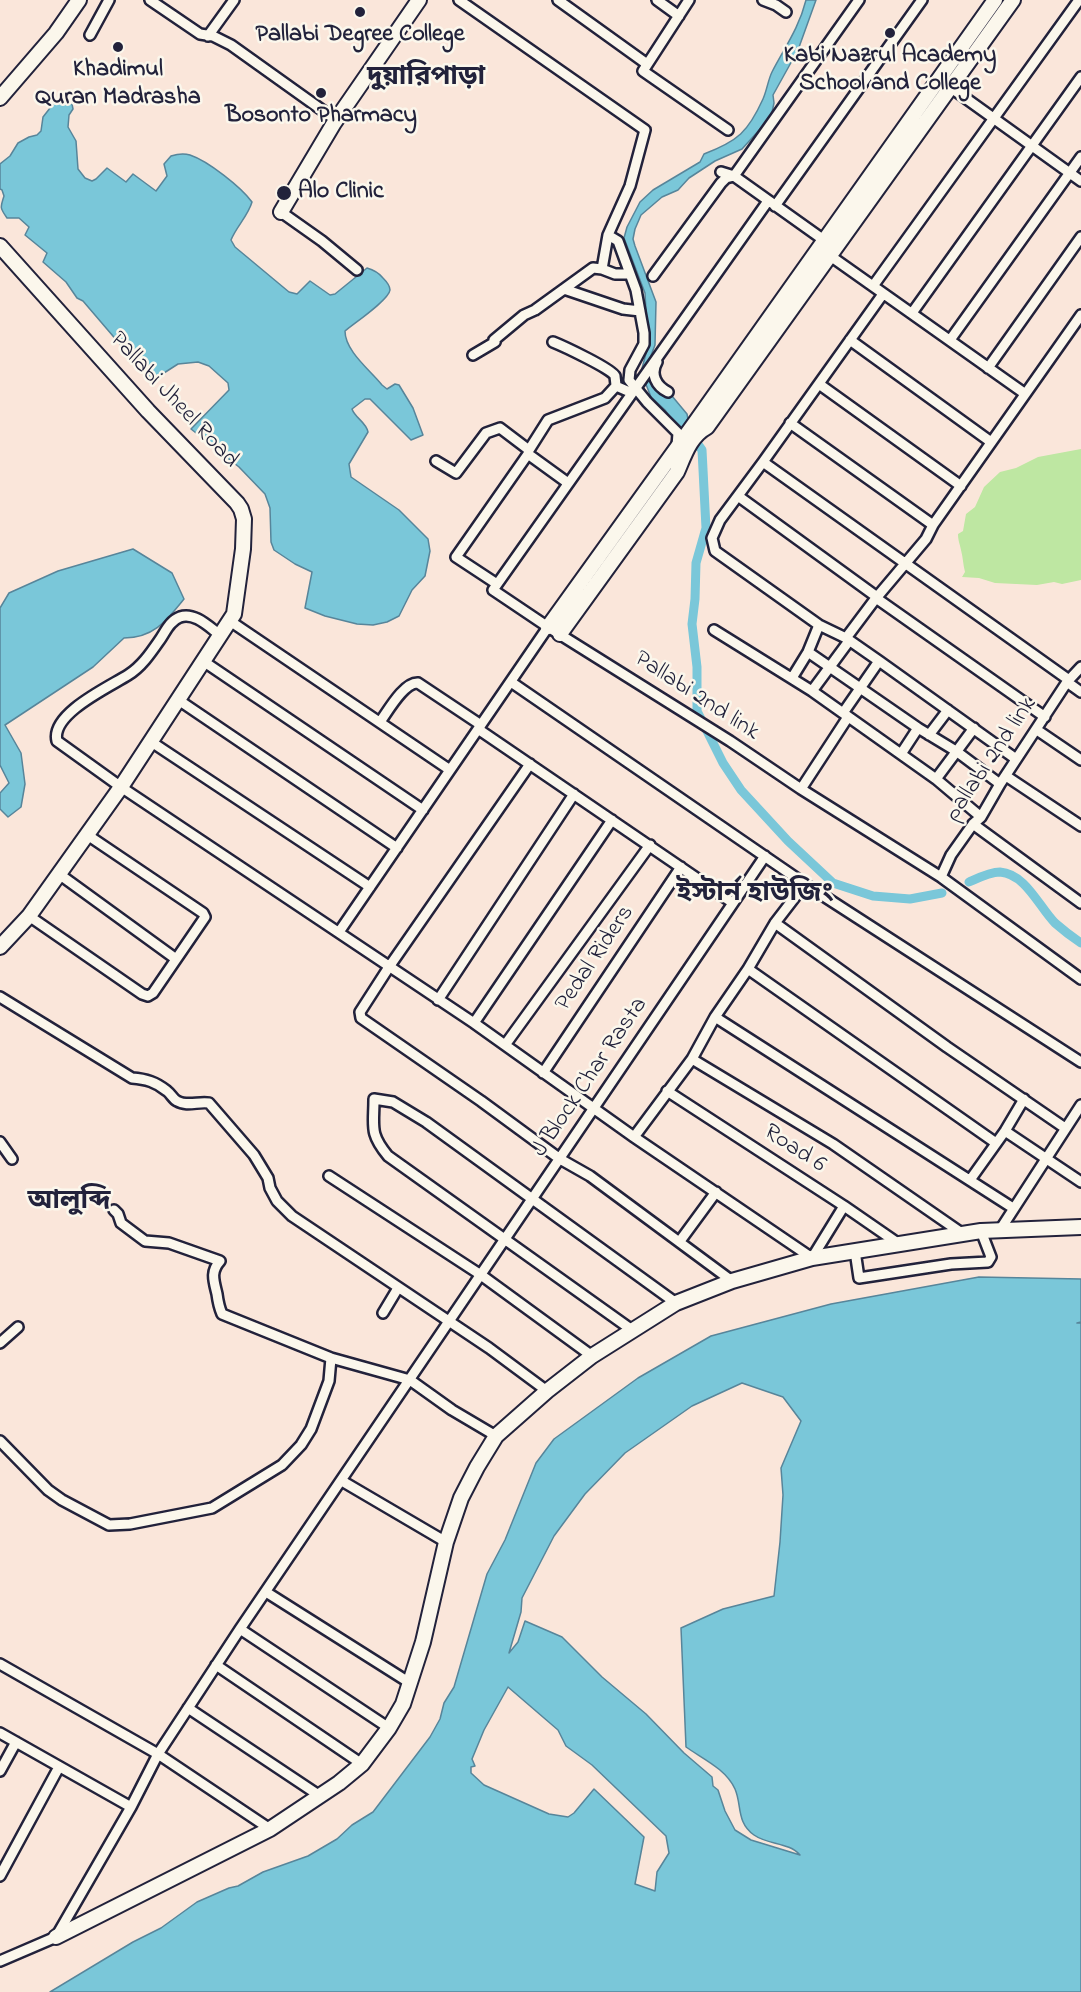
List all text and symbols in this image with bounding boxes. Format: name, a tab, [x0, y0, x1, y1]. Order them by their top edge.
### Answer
marker: Pallabi Degree College	[353, 5, 367, 19]
place label: Pallabi Degree College	[256, 22, 464, 50]
marker: Kabi Nazrul Academy School and College	[883, 26, 897, 40]
marker: Khadimul Quran Madrasha	[111, 40, 125, 54]
place label: Kabi Nazrul Academy School and College	[784, 43, 996, 99]
place label: Khadimul Quran Madrasha	[35, 57, 201, 113]
district label: দুয়ারিপাড়া	[367, 64, 485, 96]
marker: Bosonto Pharmacy	[314, 86, 328, 100]
place label: Bosonto Pharmacy	[225, 103, 417, 131]
place label: Alo Clinic	[298, 179, 384, 207]
marker: Alo Clinic	[275, 184, 293, 202]
street label: Pallabi Jheel Road	[102, 327, 244, 475]
street label: Pallabi 2nd link	[628, 646, 764, 748]
street label: pallabi 2nd link	[940, 692, 1044, 828]
district label: ইস্টার্ন হাউজিং	[676, 880, 834, 912]
street label: Pedal Riders	[550, 901, 642, 1017]
street label: J Block Char Rasta	[527, 993, 655, 1163]
street label: Road 6	[757, 1119, 831, 1181]
district label: আলুব্দি	[28, 1188, 110, 1220]

